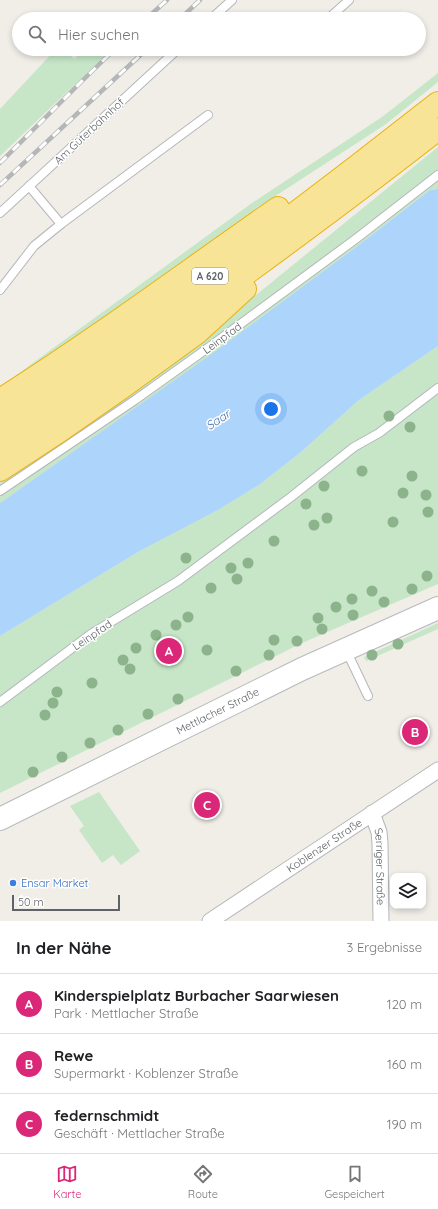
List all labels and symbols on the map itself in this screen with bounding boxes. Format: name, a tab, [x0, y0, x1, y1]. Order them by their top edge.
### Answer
street label: Am Güterbahnhof	[51, 95, 127, 167]
road number: A 620	[192, 268, 228, 284]
street label: Leinpfad	[200, 319, 244, 357]
your location	[261, 399, 281, 419]
water label: Saar	[203, 405, 234, 433]
street label: Leinpfad	[70, 617, 114, 653]
pin: A	[156, 636, 182, 666]
street label: Mettlacher Straße	[174, 684, 262, 737]
pin: B	[402, 717, 428, 747]
pin: C	[194, 790, 220, 820]
street label: Koblenzer Straße	[284, 815, 365, 875]
street label: Serriger Straße	[371, 826, 388, 905]
place label: Ensar Market	[21, 876, 89, 890]
marker: Ensar Market	[8, 878, 18, 888]
scale bar	[12, 893, 120, 912]

